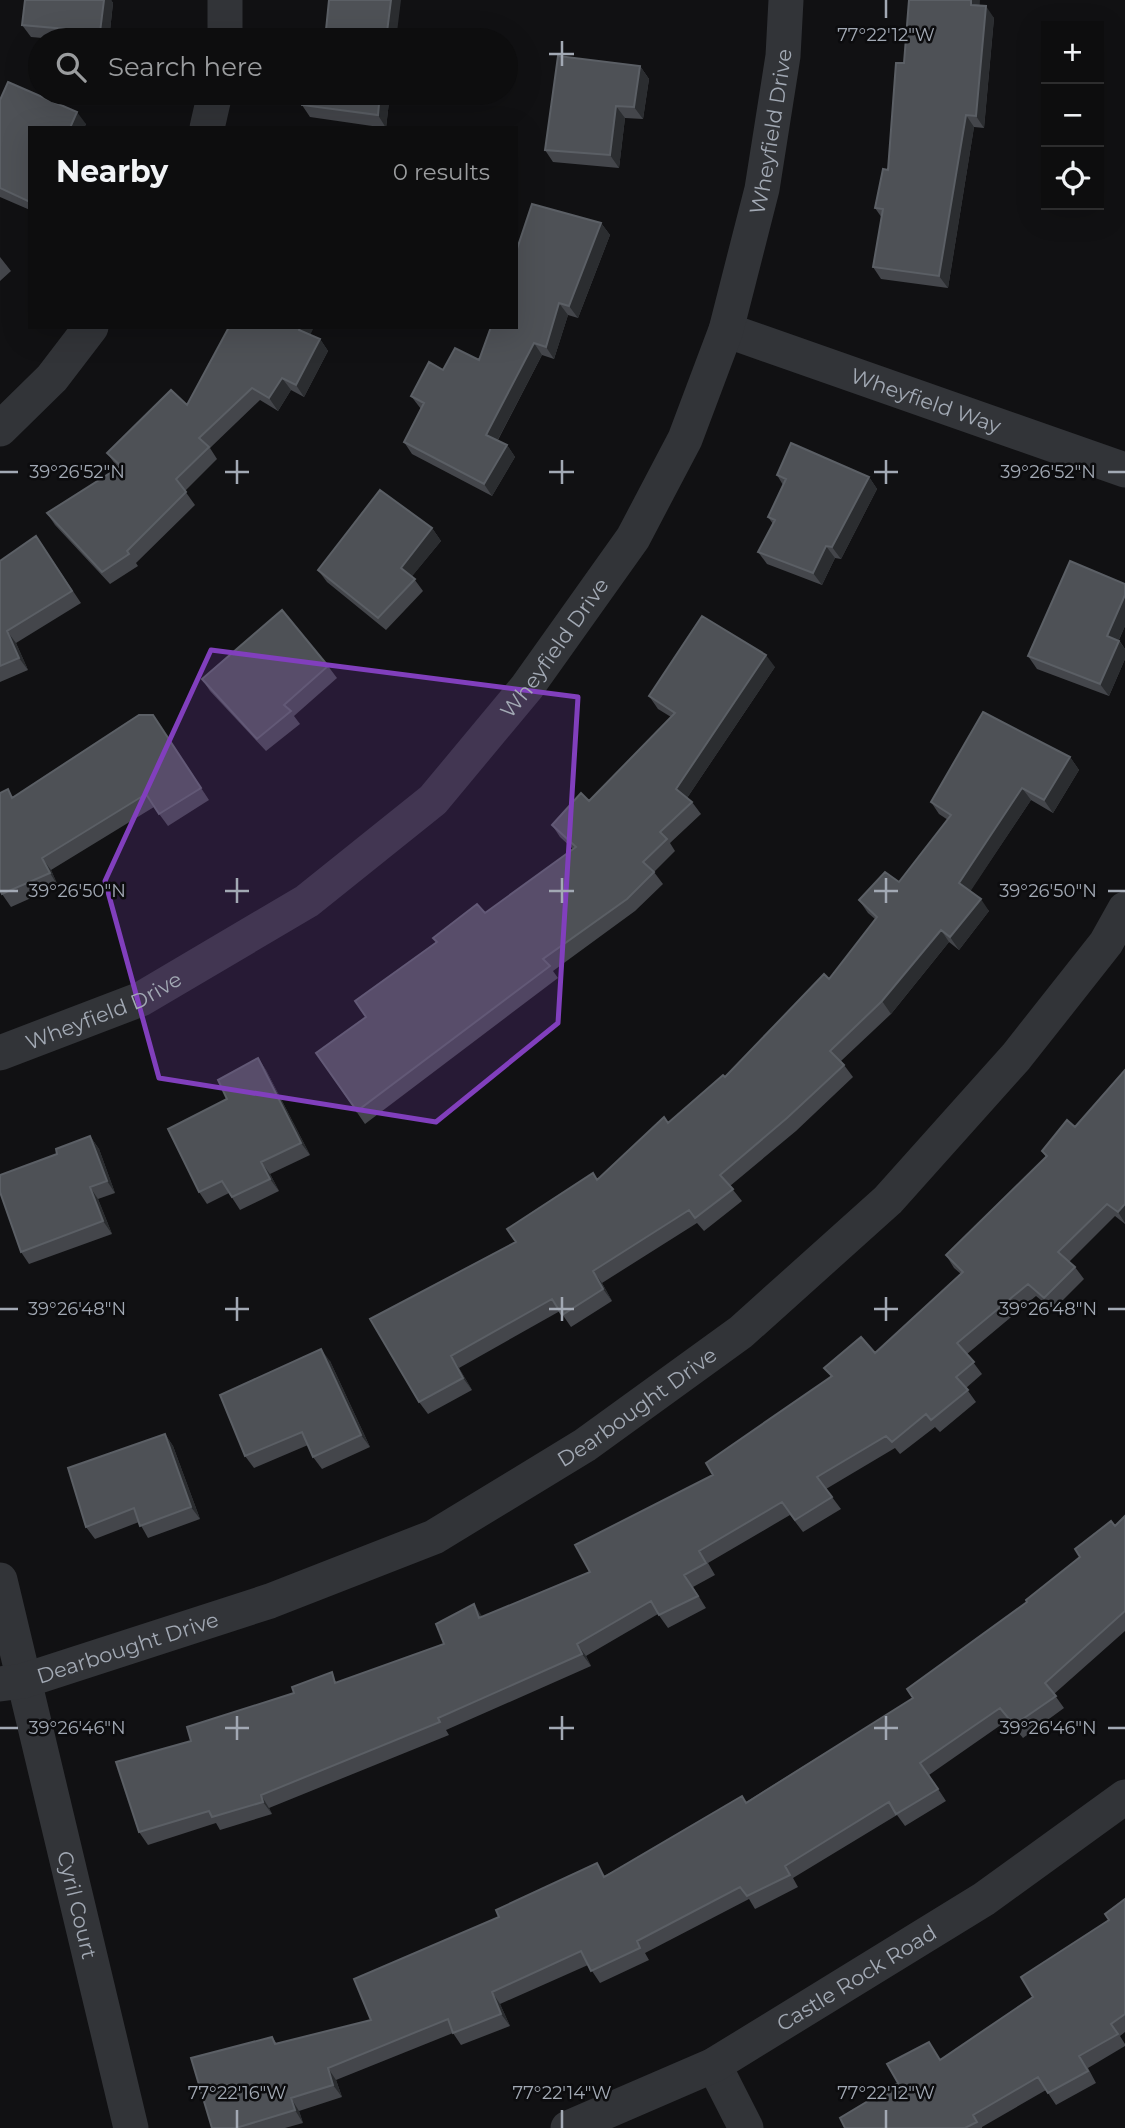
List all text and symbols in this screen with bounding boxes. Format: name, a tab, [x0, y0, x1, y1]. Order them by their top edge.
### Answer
map controls	[1041, 21, 1104, 210]
button: +	[1041, 21, 1104, 84]
text: 77°22'12"W	[837, 24, 935, 46]
search box	[28, 28, 518, 105]
icon: search	[52, 48, 90, 86]
street label: Wheyfield Drive	[744, 48, 796, 217]
text: Search here	[108, 51, 263, 83]
button: −	[1041, 84, 1104, 147]
button: locate	[1041, 147, 1104, 210]
text: Nearby	[56, 153, 168, 190]
text: 0 results	[393, 158, 490, 186]
street label: Wheyfield Way	[847, 362, 1005, 438]
text: 39°26'52"N	[29, 461, 125, 483]
text: 39°26'52"N	[1000, 461, 1096, 483]
street label: Wheyfield Drive	[494, 573, 613, 723]
text: 39°26'50"N	[28, 880, 126, 902]
text: 39°26'50"N	[999, 880, 1097, 902]
street label: Wheyfield Drive	[22, 966, 186, 1055]
text: 39°26'48"N	[28, 1298, 126, 1320]
text: 39°26'48"N	[999, 1298, 1097, 1320]
street label: Dearbought Drive	[552, 1342, 721, 1472]
street label: Dearbought Drive	[33, 1606, 222, 1688]
text: 39°26'46"N	[28, 1717, 126, 1739]
text: 39°26'46"N	[999, 1717, 1097, 1739]
street label: Cyril Court	[53, 1848, 103, 1961]
street label: Castle Rock Road	[772, 1919, 941, 2036]
text: 77°22'16"W	[188, 2082, 286, 2104]
text: 77°22'14"W	[513, 2082, 611, 2104]
text: 77°22'12"W	[837, 2082, 935, 2104]

